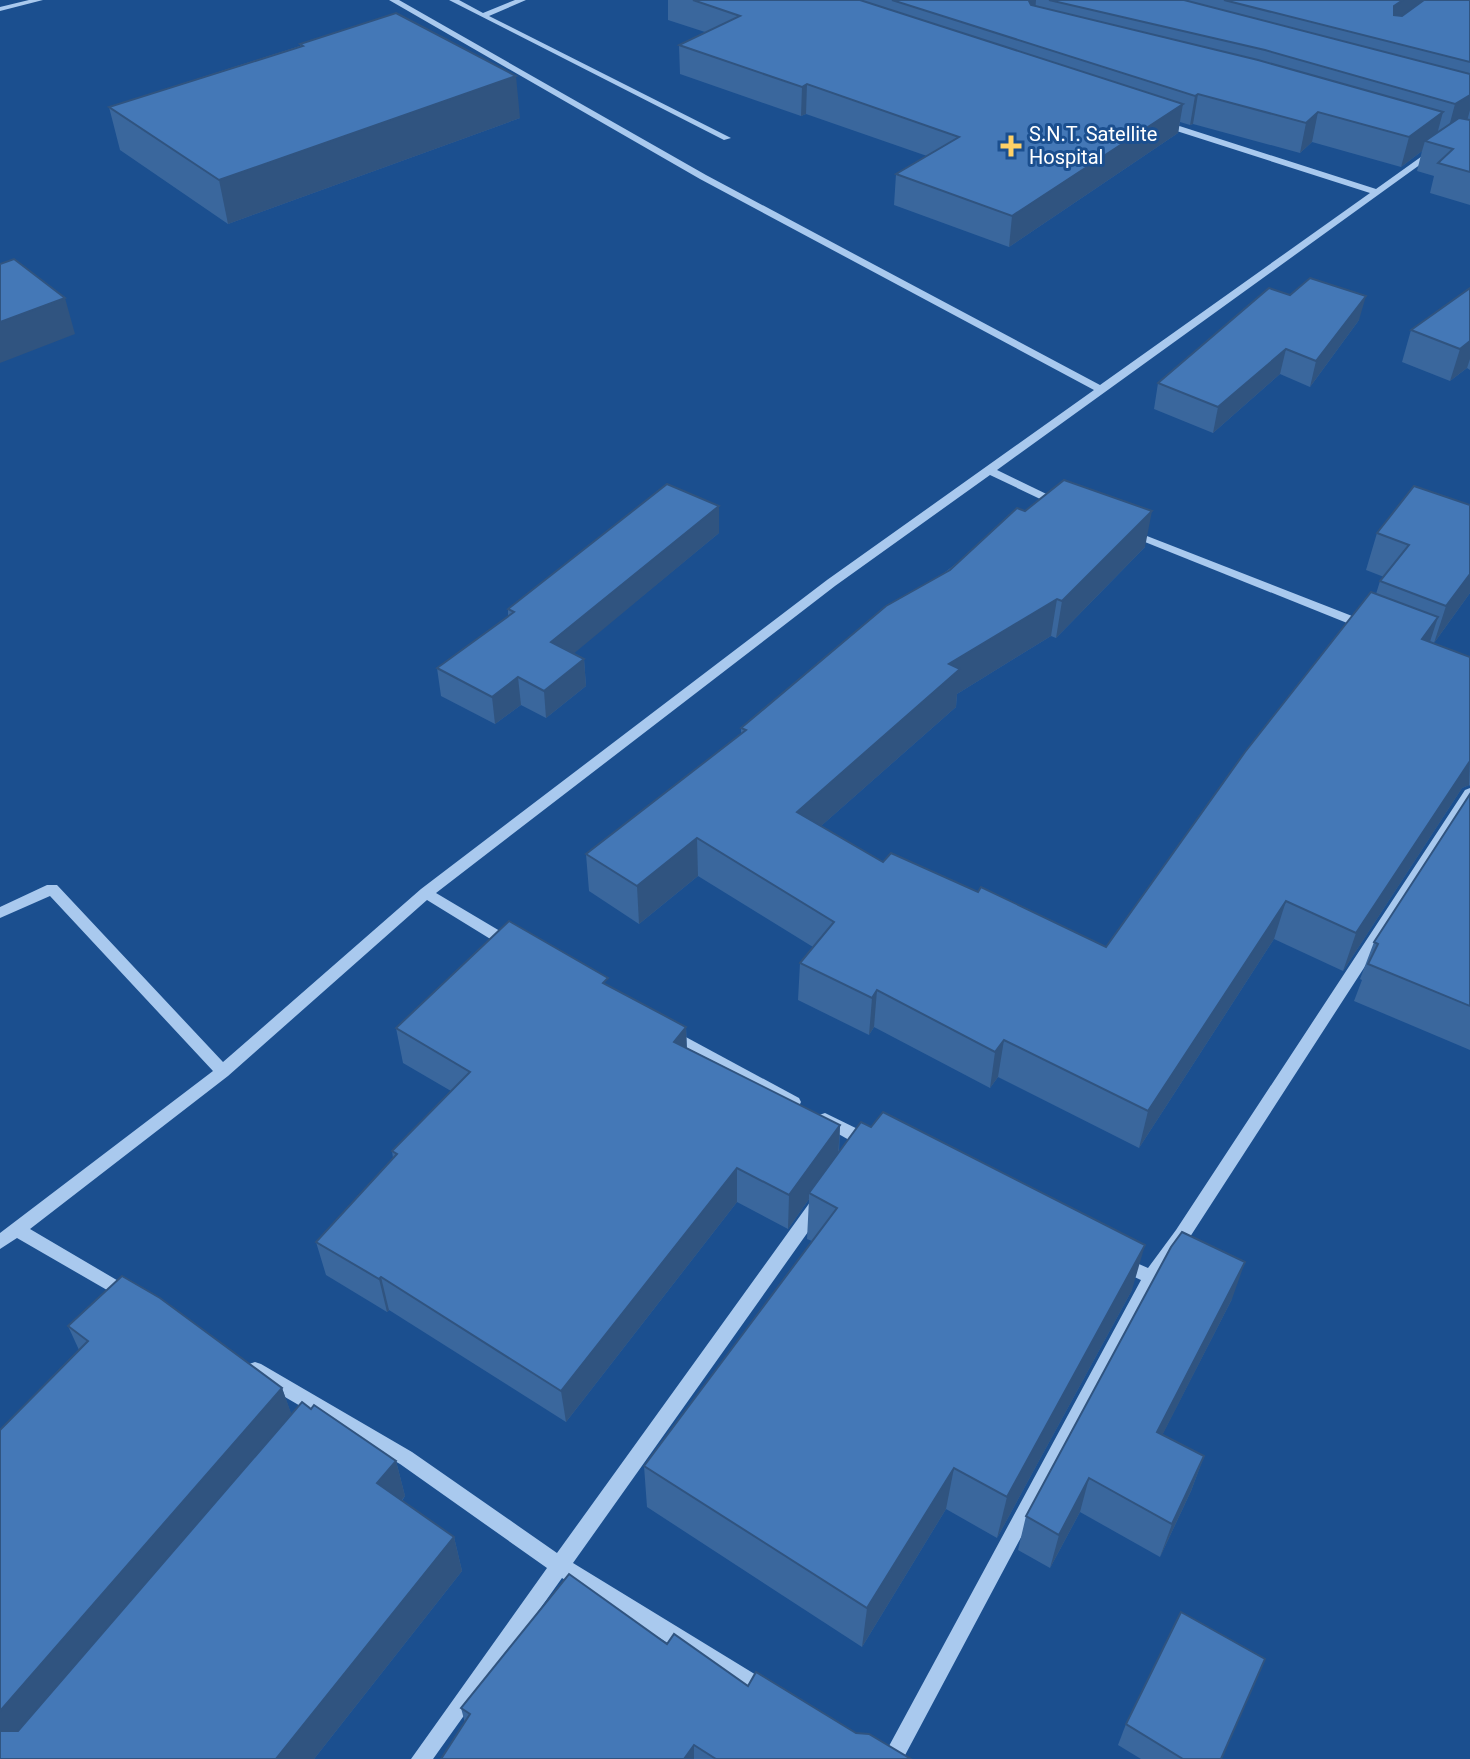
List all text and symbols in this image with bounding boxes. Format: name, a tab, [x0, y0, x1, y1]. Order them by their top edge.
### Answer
place label: S.N.T. Satellite Hospital	[1029, 122, 1157, 169]
marker: S.N.T. Satellite Hospital	[1000, 135, 1022, 157]

